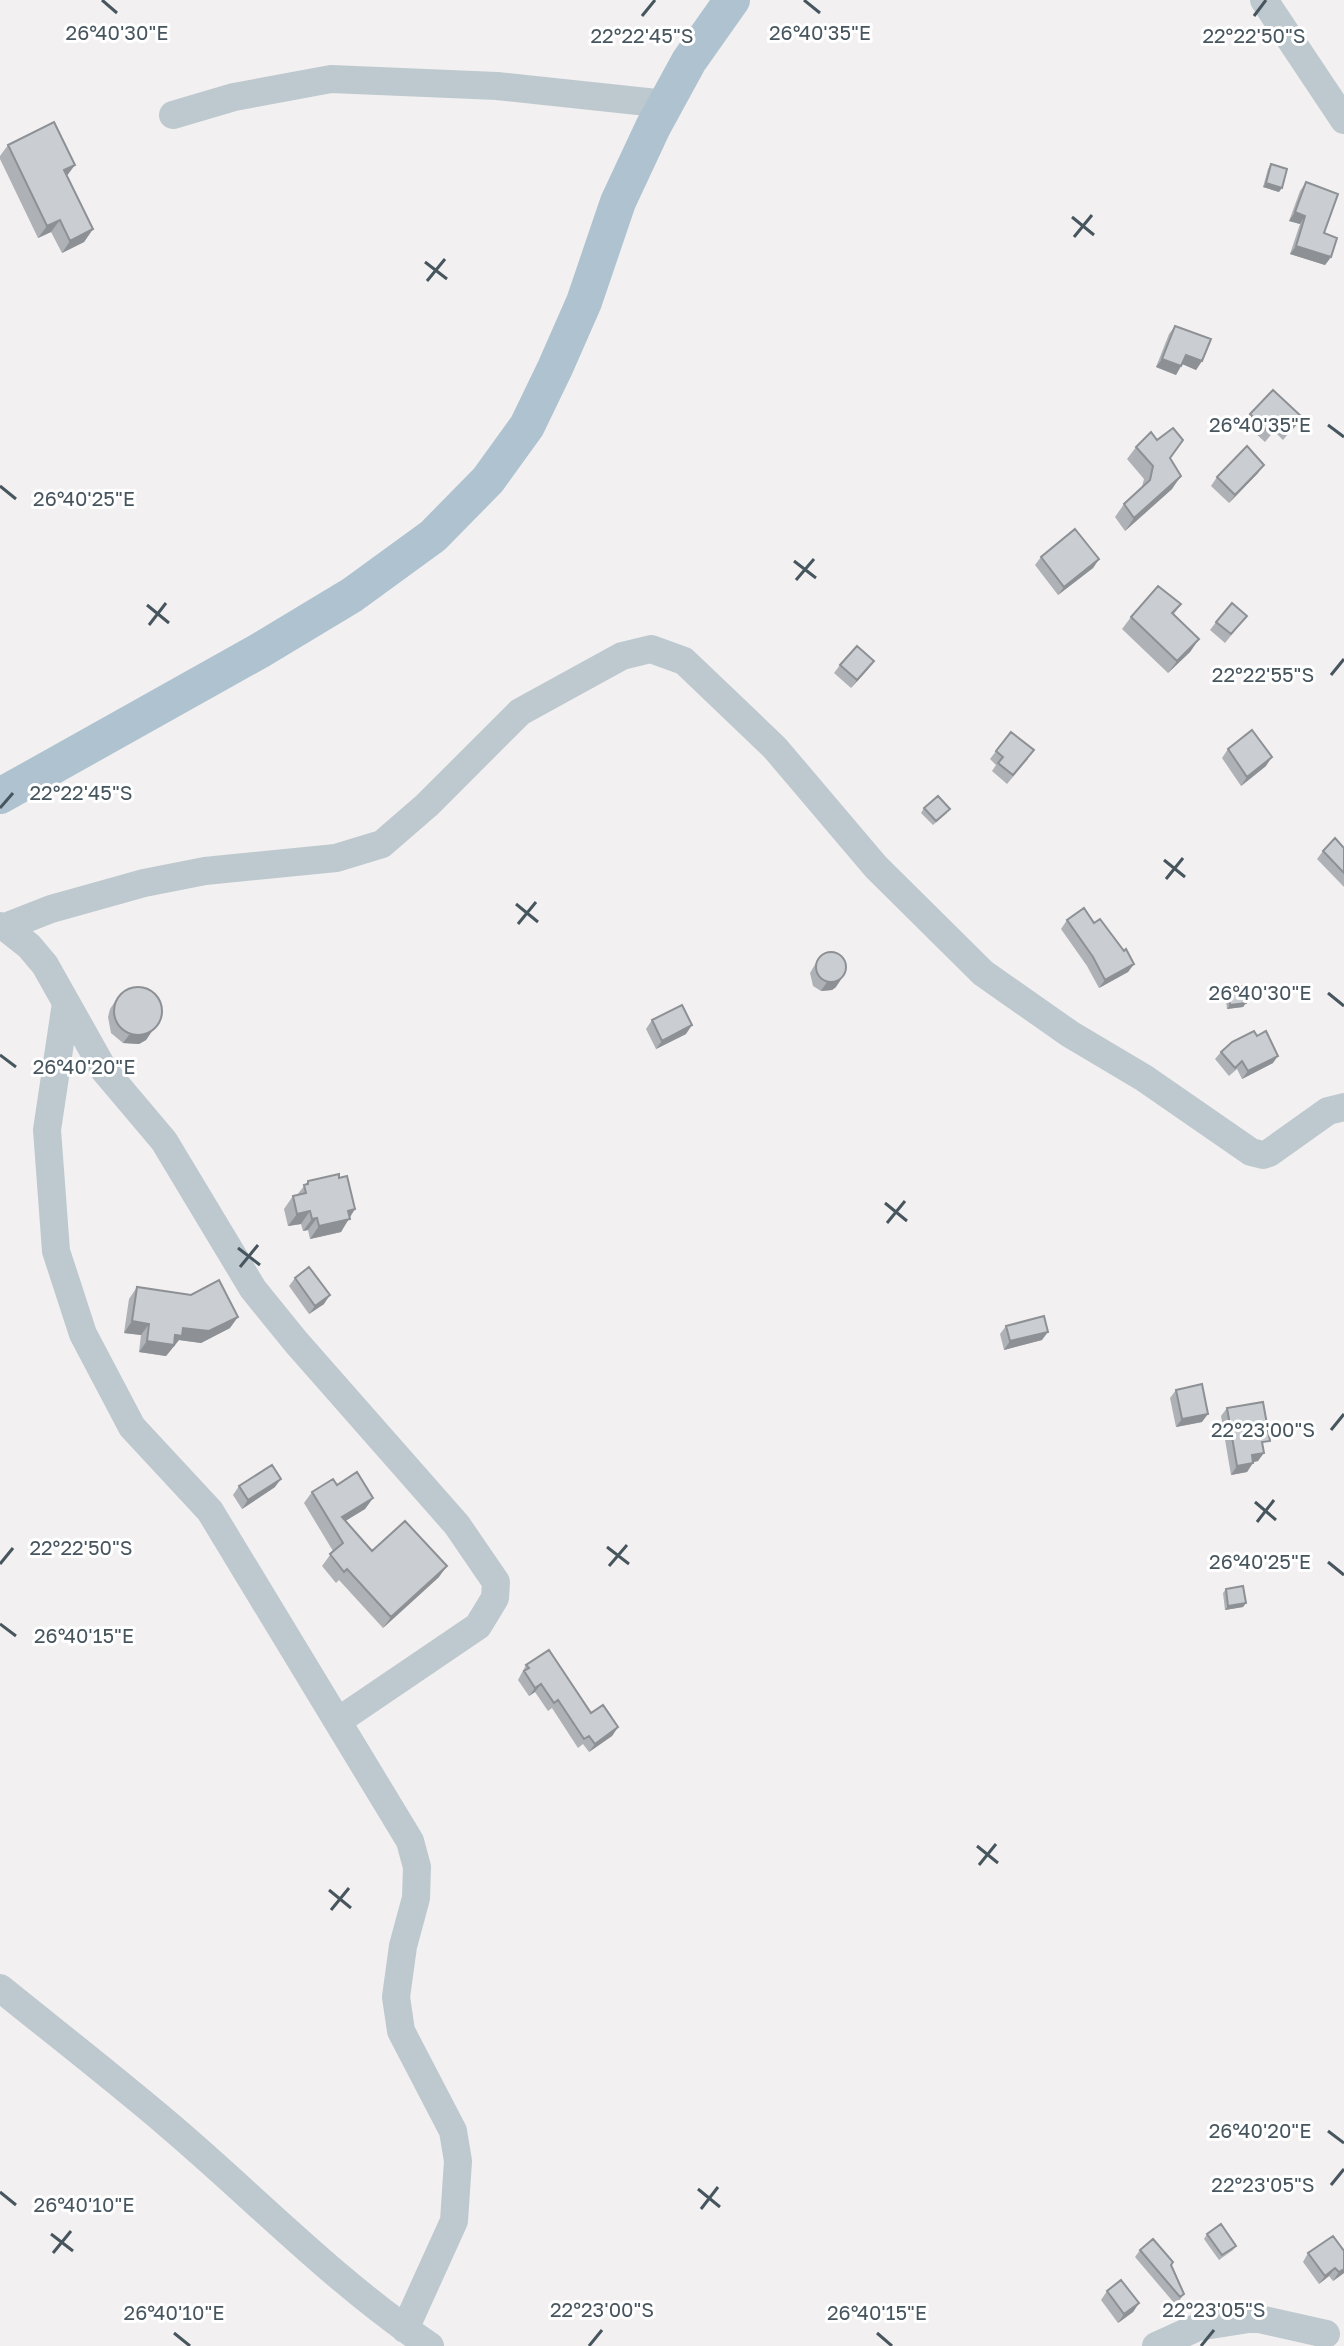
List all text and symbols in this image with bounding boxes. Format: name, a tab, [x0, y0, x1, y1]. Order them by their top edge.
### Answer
text: 26°40'30"E	[66, 20, 168, 44]
text: 26°40'35"E	[769, 20, 871, 44]
text: 22°22'45"S	[591, 23, 694, 47]
text: 22°22'50"S	[1202, 23, 1306, 47]
text: 26°40'35"E	[1209, 412, 1311, 436]
text: 26°40'25"E	[33, 486, 135, 510]
text: 22°22'55"S	[1212, 662, 1314, 686]
text: 22°22'45"S	[30, 780, 133, 804]
text: 26°40'30"E	[1209, 980, 1311, 1004]
text: 26°40'20"E	[33, 1054, 135, 1078]
text: 22°23'00"S	[1211, 1417, 1315, 1441]
text: 22°22'50"S	[29, 1535, 133, 1559]
text: 26°40'25"E	[1209, 1549, 1311, 1573]
text: 26°40'15"E	[34, 1623, 134, 1647]
text: 26°40'20"E	[1209, 2118, 1311, 2142]
text: 22°23'05"S	[1211, 2172, 1315, 2196]
text: 26°40'10"E	[34, 2192, 134, 2216]
text: 22°23'00"S	[550, 2297, 654, 2321]
text: 22°23'05"S	[1162, 2297, 1266, 2321]
text: 26°40'10"E	[124, 2300, 224, 2324]
text: 26°40'15"E	[827, 2300, 927, 2324]

